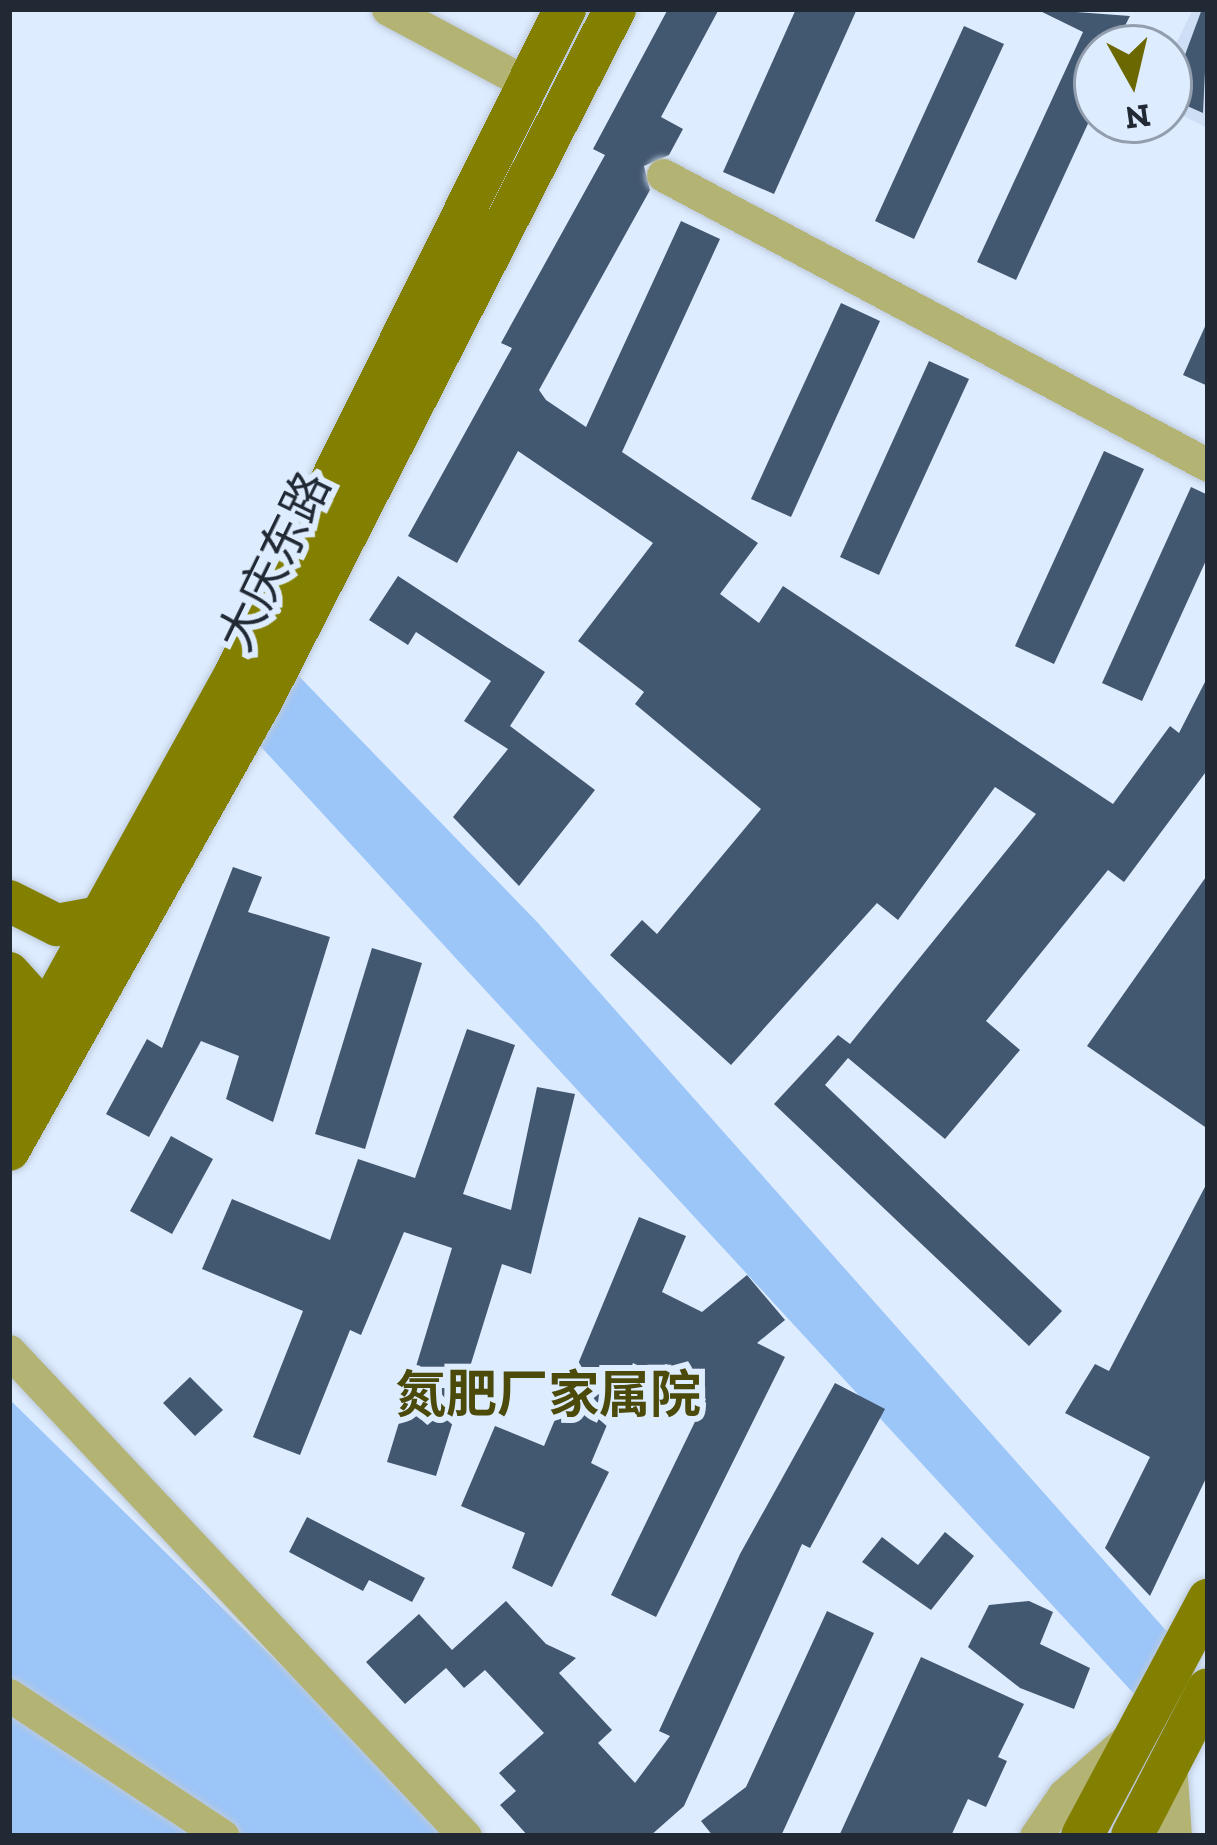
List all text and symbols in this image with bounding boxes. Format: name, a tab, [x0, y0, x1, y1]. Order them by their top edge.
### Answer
north arrow	[1073, 24, 1193, 144]
text: N	[1123, 96, 1153, 138]
street label: 大庆东路	[206, 462, 342, 660]
district label: 氮肥厂家属院	[395, 1364, 701, 1426]

